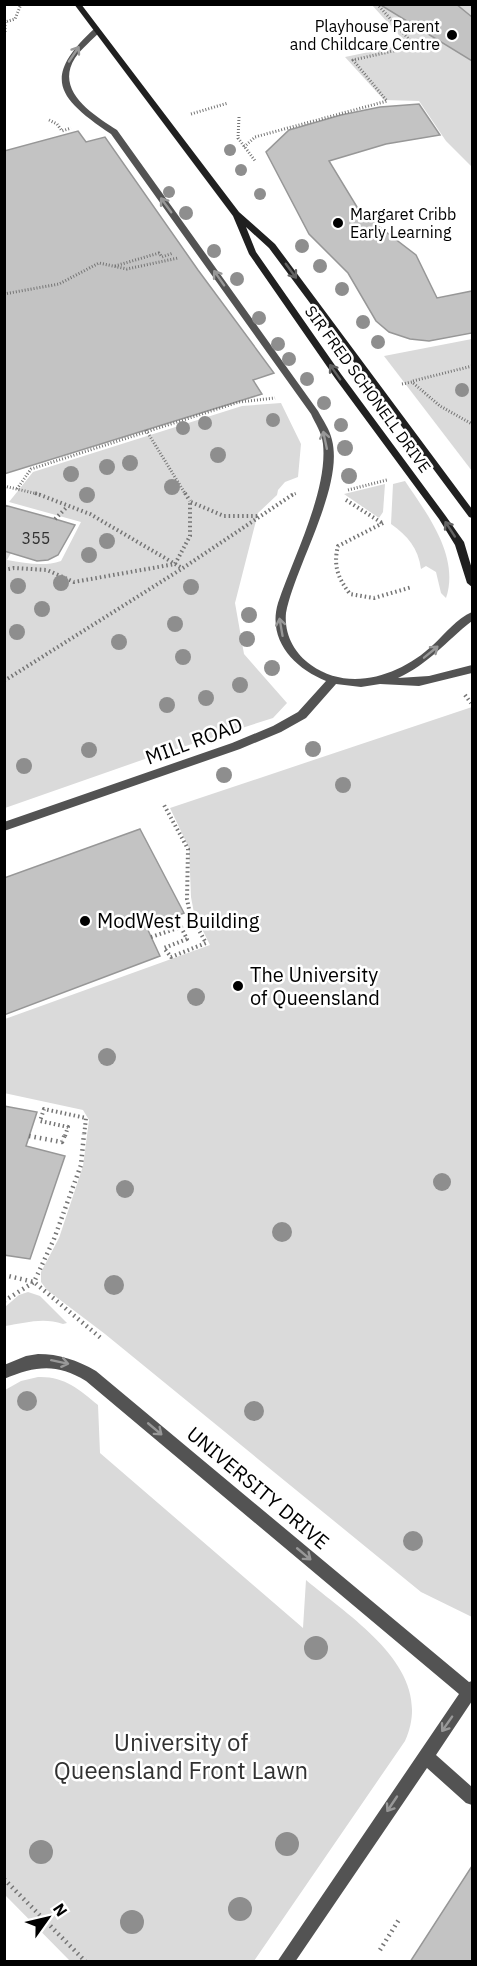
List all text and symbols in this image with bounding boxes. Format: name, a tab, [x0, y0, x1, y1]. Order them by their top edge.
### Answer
place label: Playhouse Parent and Childcare Centre	[290, 16, 440, 54]
marker: Playhouse Parent and Childcare Centre	[445, 28, 459, 42]
one-way arrow	[68, 46, 80, 63]
one-way arrow	[160, 197, 172, 214]
place label: Margaret Cribb Early Learning	[350, 204, 456, 242]
marker: Margaret Cribb Early Learning	[331, 216, 345, 230]
one-way arrow	[285, 262, 297, 278]
one-way arrow	[213, 270, 225, 286]
street label: SIR FRED SCHONELL DRIVE	[301, 302, 435, 476]
one-way arrow	[329, 364, 341, 380]
one-way arrow	[319, 431, 330, 450]
one-way arrow	[444, 521, 456, 538]
house number: 355	[22, 528, 50, 548]
one-way arrow	[276, 617, 287, 637]
one-way arrow	[422, 646, 438, 659]
street label: MILL ROAD	[141, 710, 246, 771]
place label: ModWest Building	[97, 907, 260, 934]
marker: ModWest Building	[78, 914, 92, 928]
place label: The University of Queensland	[250, 961, 380, 1011]
marker: The University of Queensland	[231, 979, 245, 993]
one-way arrow	[50, 1357, 69, 1369]
street label: UNIVERSITY DRIVE	[181, 1420, 335, 1555]
one-way arrow	[147, 1422, 163, 1435]
one-way arrow	[296, 1547, 311, 1561]
one-way arrow	[441, 1716, 453, 1732]
park label: University of Queensland Front Lawn	[54, 1726, 308, 1786]
one-way arrow	[386, 1796, 398, 1812]
north arrow	[18, 1888, 78, 1948]
text: N	[49, 1899, 72, 1920]

